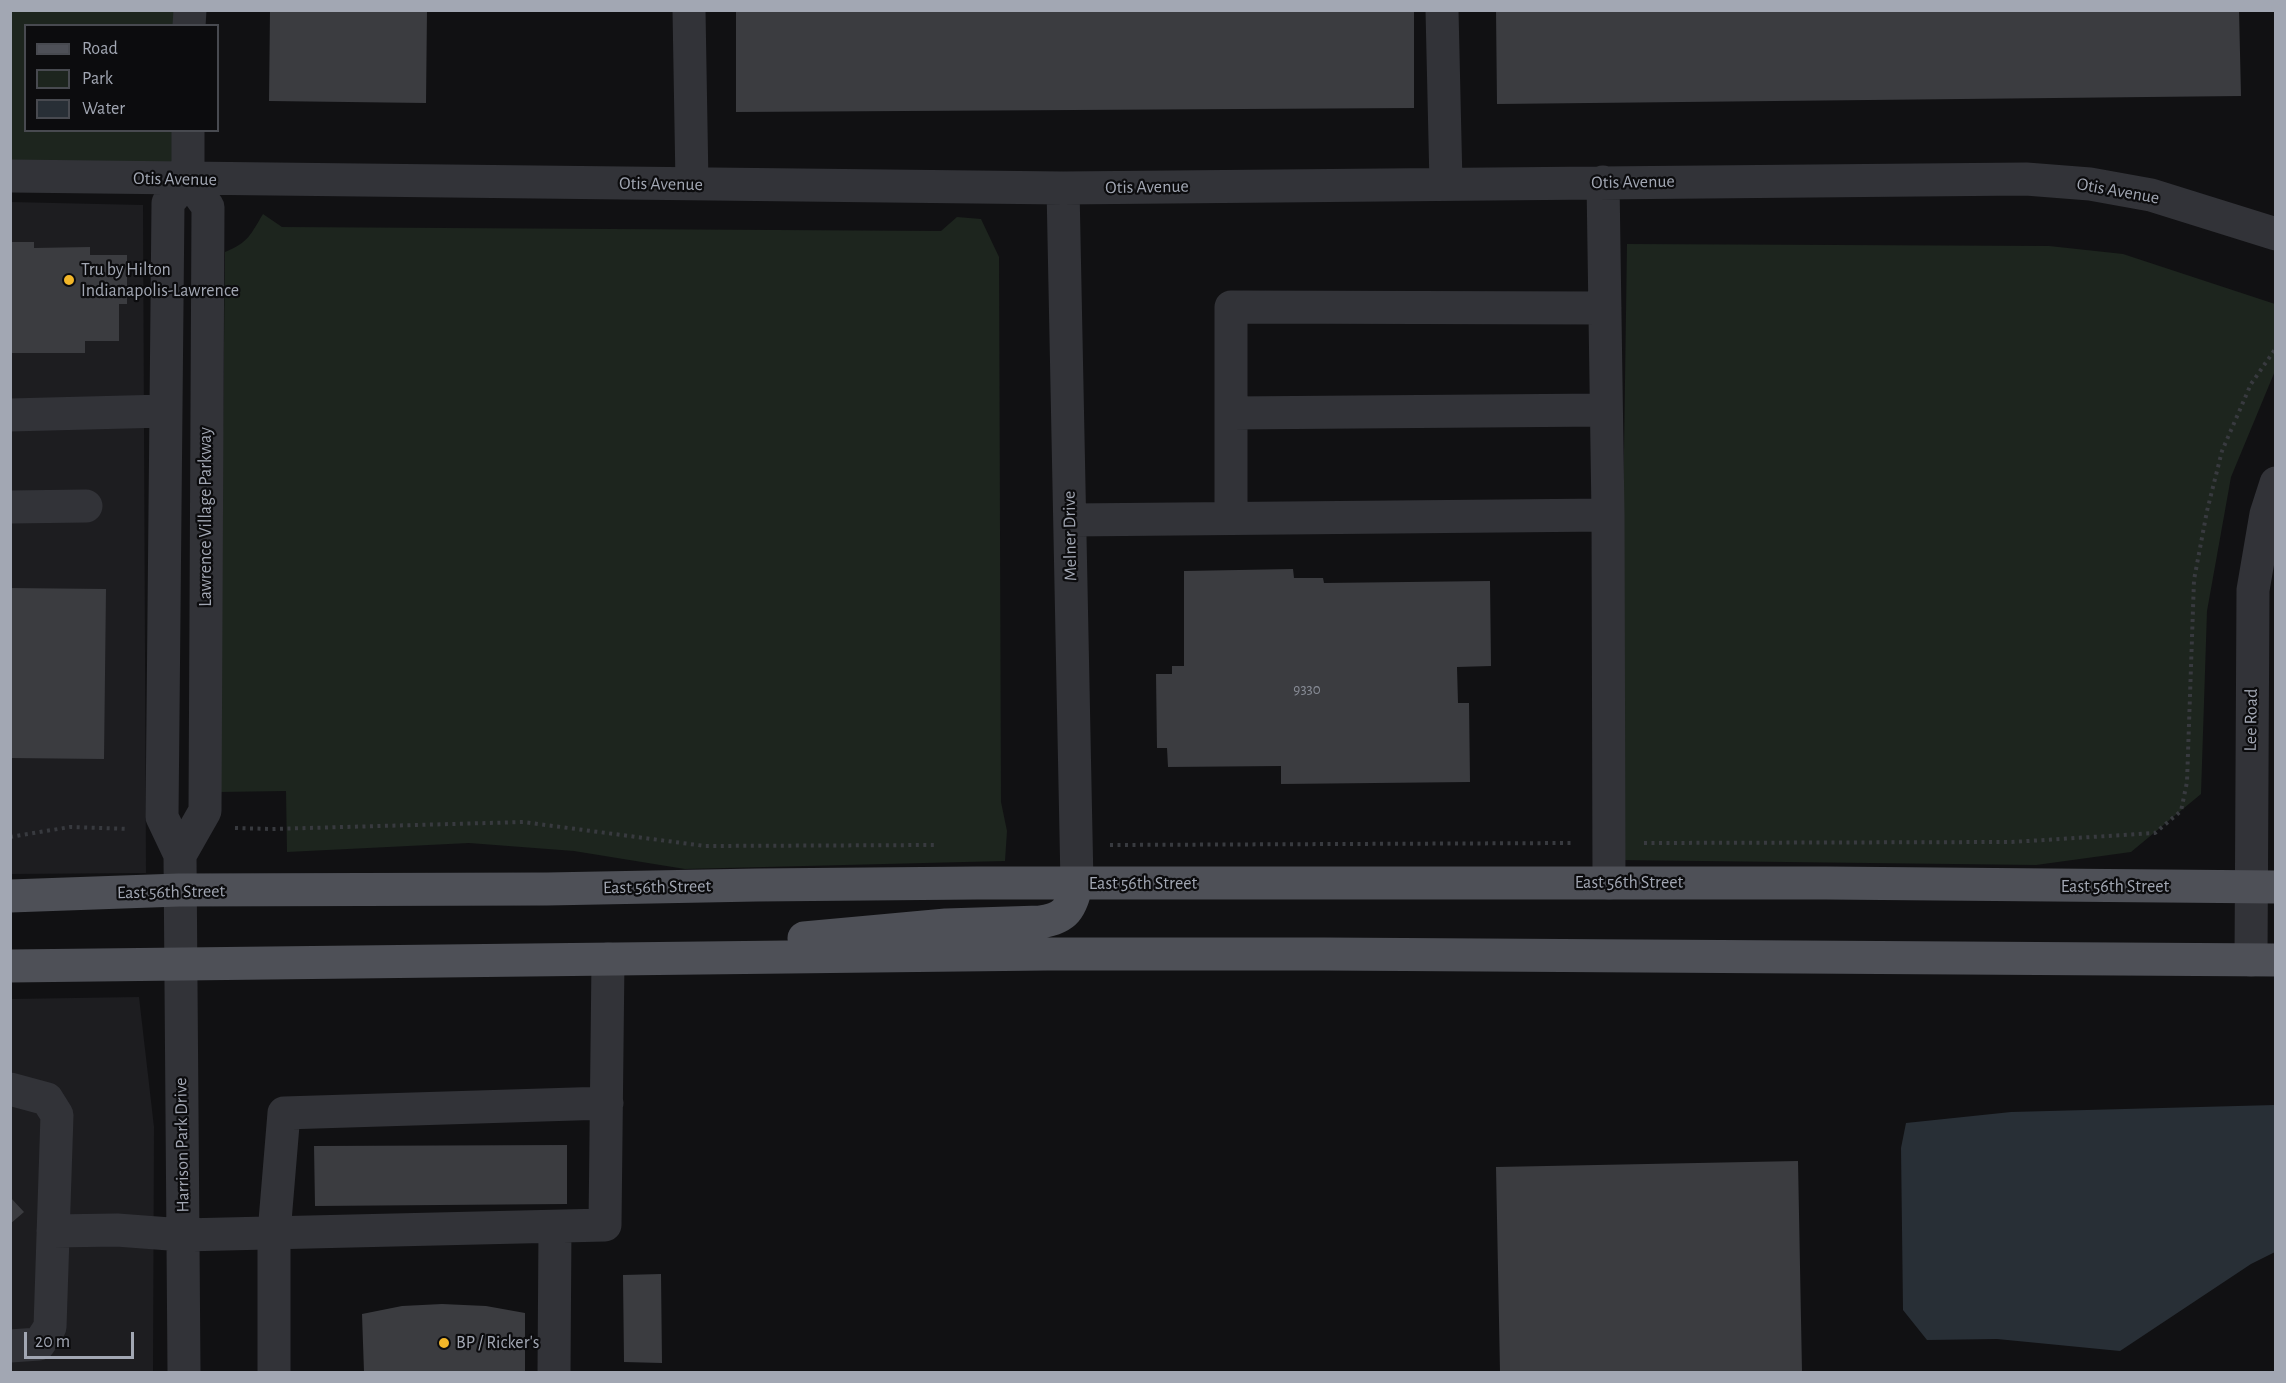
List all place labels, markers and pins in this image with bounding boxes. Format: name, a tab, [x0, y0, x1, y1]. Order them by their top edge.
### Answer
place label: Tru by Hilton Indianapolis-Lawrence	[81, 259, 239, 302]
marker: Tru by Hilton Indianapolis-Lawrence	[62, 273, 76, 287]
place label: BP / Ricker's	[456, 1332, 539, 1354]
marker: BP / Ricker's	[437, 1336, 451, 1350]

